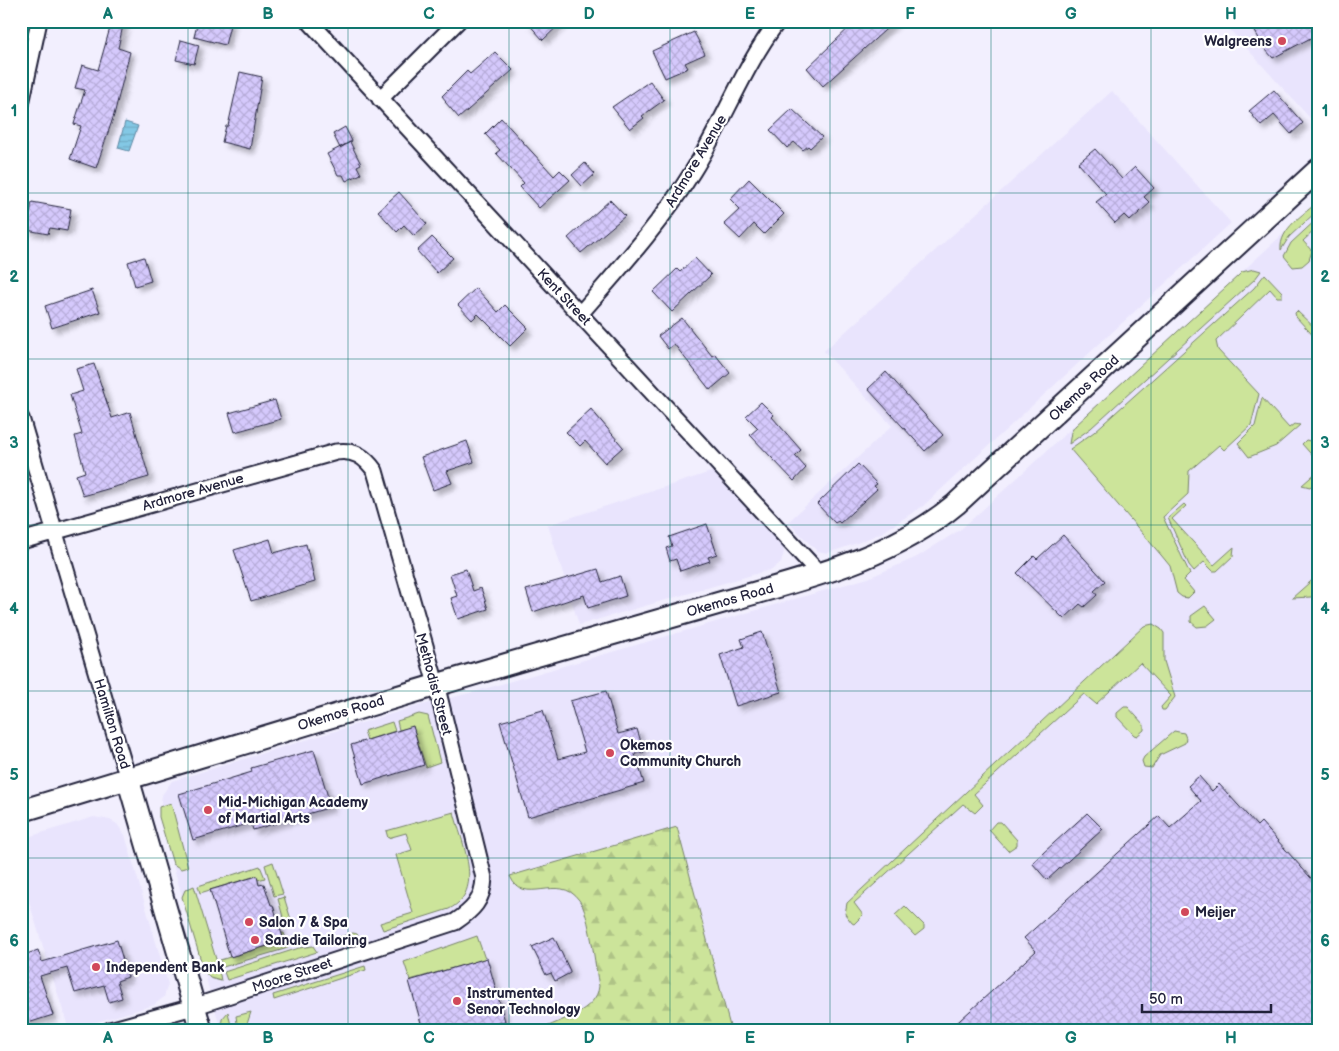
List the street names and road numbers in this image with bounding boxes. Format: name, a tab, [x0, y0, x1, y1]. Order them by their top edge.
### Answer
street label: Ardmore Avenue	[662, 112, 730, 210]
street label: Kent Street	[533, 265, 595, 329]
street label: Okemos Road	[1045, 351, 1123, 425]
street label: Ardmore Avenue	[140, 469, 246, 515]
street label: Okemos Road	[685, 579, 775, 621]
street label: Methodist Street	[412, 631, 456, 738]
street label: Hamilton Road	[90, 677, 134, 771]
street label: Okemos Road	[296, 692, 386, 734]
street label: Moore Street	[250, 954, 335, 996]

